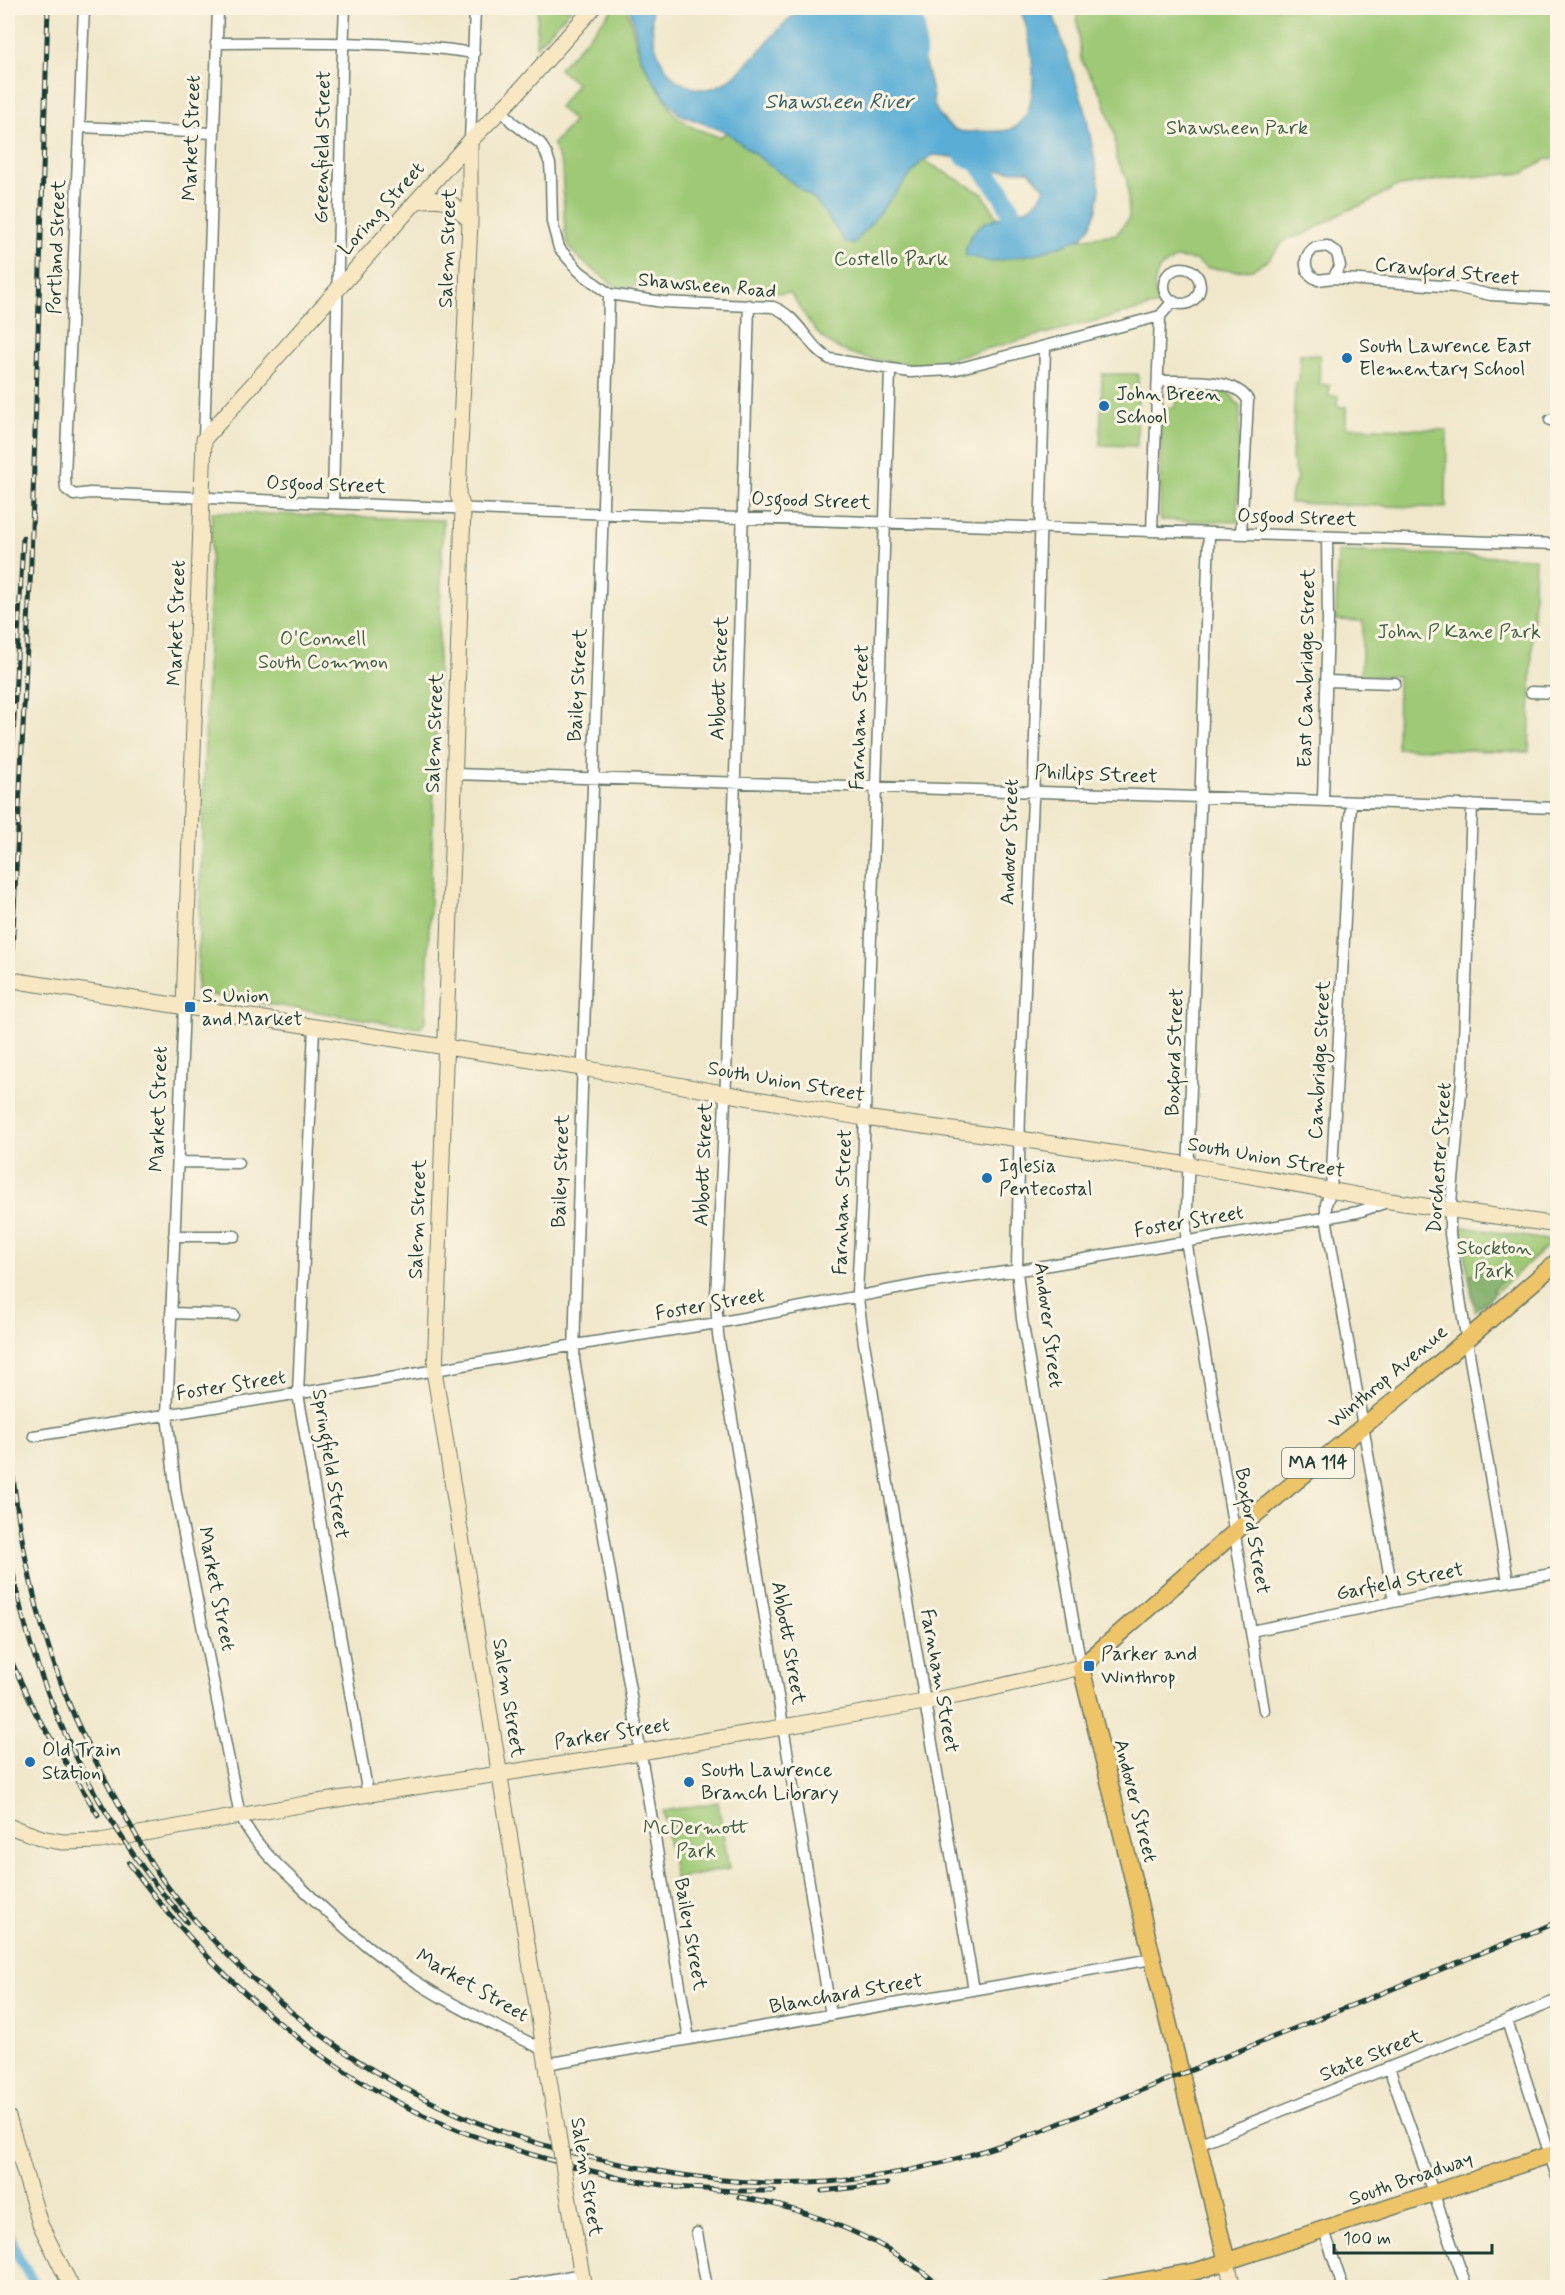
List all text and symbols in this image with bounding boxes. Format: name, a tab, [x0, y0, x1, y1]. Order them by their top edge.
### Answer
street label: Greenfield Street	[308, 70, 338, 224]
street label: Market Street	[176, 75, 208, 201]
water label: Shawsheen River	[765, 88, 915, 116]
park label: Shawsheen Park	[1166, 115, 1308, 142]
street label: Loring Street	[333, 156, 431, 262]
street label: Portland Street	[41, 179, 73, 315]
street label: Salem Street	[432, 187, 464, 309]
park label: Costello Park	[834, 246, 948, 273]
street label: Crawford Street	[1373, 251, 1521, 295]
street label: Shawsheen Road	[637, 267, 777, 305]
place label: South Lawrence East Elementary School	[1359, 333, 1531, 383]
marker: South Lawrence East Elementary School	[1340, 351, 1354, 365]
place label: John Breen School	[1116, 381, 1221, 431]
marker: John Breen School	[1097, 399, 1111, 413]
street label: Osgood Street	[266, 469, 387, 503]
street label: Osgood Street	[751, 485, 872, 519]
street label: Osgood Street	[1237, 502, 1358, 536]
street label: Market Street	[161, 560, 193, 686]
street label: East Cambridge Street	[1292, 568, 1323, 768]
street label: Abbott Street	[704, 615, 736, 741]
park label: John P Kane Park	[1377, 619, 1541, 646]
park label: O'Connell South Common	[258, 626, 388, 676]
street label: Bailey Street	[562, 627, 594, 743]
street label: Farnham Street	[844, 644, 876, 790]
street label: Salem Street	[419, 672, 451, 794]
street label: Phillips Street	[1034, 759, 1158, 791]
street label: Andover Street	[994, 778, 1026, 906]
street label: Cambridge Street	[1302, 980, 1339, 1140]
place label: S. Union and Market	[202, 983, 303, 1033]
street label: Boxford Street	[1159, 988, 1193, 1117]
marker: S. Union and Market	[183, 1000, 197, 1014]
street label: Market Street	[143, 1046, 175, 1172]
street label: South Union Street	[705, 1055, 867, 1109]
street label: Dorchester Street	[1421, 1082, 1459, 1234]
street label: Abbott Street	[688, 1101, 720, 1227]
street label: Bailey Street	[546, 1113, 576, 1228]
street label: Farnham Street	[827, 1129, 859, 1275]
street label: South Union Street	[1185, 1131, 1347, 1185]
place label: Iglesia Pentecostal	[999, 1153, 1093, 1203]
street label: Salem Street	[402, 1158, 434, 1280]
marker: Iglesia Pentecostal	[980, 1171, 994, 1185]
street label: Foster Street	[1132, 1199, 1246, 1245]
park label: Stockton Park	[1457, 1235, 1532, 1285]
street label: Andover Street	[1027, 1261, 1069, 1389]
street label: Foster Street	[653, 1282, 767, 1328]
street label: Winthrop Avenue	[1322, 1319, 1454, 1435]
street label: Foster Street	[174, 1364, 288, 1408]
street label: Springfield Street	[303, 1387, 355, 1541]
road number: MA 114	[1282, 1448, 1354, 1478]
street label: Boxford Street	[1226, 1466, 1276, 1597]
street label: Market Street	[191, 1525, 241, 1653]
street label: Garfield Street	[1334, 1556, 1466, 1608]
street label: Abbott Street	[764, 1579, 812, 1707]
street label: Farnham Street	[913, 1607, 965, 1755]
street label: Salem Street	[485, 1637, 531, 1760]
place label: Parker and Winthrop	[1101, 1641, 1197, 1691]
marker: Parker and Winthrop	[1082, 1659, 1096, 1673]
street label: Parker Street	[552, 1712, 672, 1756]
street label: Andover Street	[1107, 1736, 1163, 1866]
place label: Old Train Station	[42, 1737, 121, 1787]
marker: Old Train Station	[23, 1755, 37, 1769]
place label: South Lawrence Branch Library	[701, 1757, 839, 1807]
marker: South Lawrence Branch Library	[682, 1775, 696, 1789]
park label: McDermott Park	[643, 1815, 749, 1865]
street label: Bailey Street	[667, 1876, 713, 1993]
street label: Market Street	[411, 1943, 533, 2029]
street label: Blanchard Street	[767, 1967, 925, 2021]
street label: State Street	[1316, 2023, 1427, 2089]
street label: Salem Street	[563, 2116, 609, 2239]
street label: South Broadway	[1346, 2145, 1476, 2213]
scale bar	[1334, 2217, 1492, 2255]
text: 100 m	[1343, 2227, 1391, 2251]

